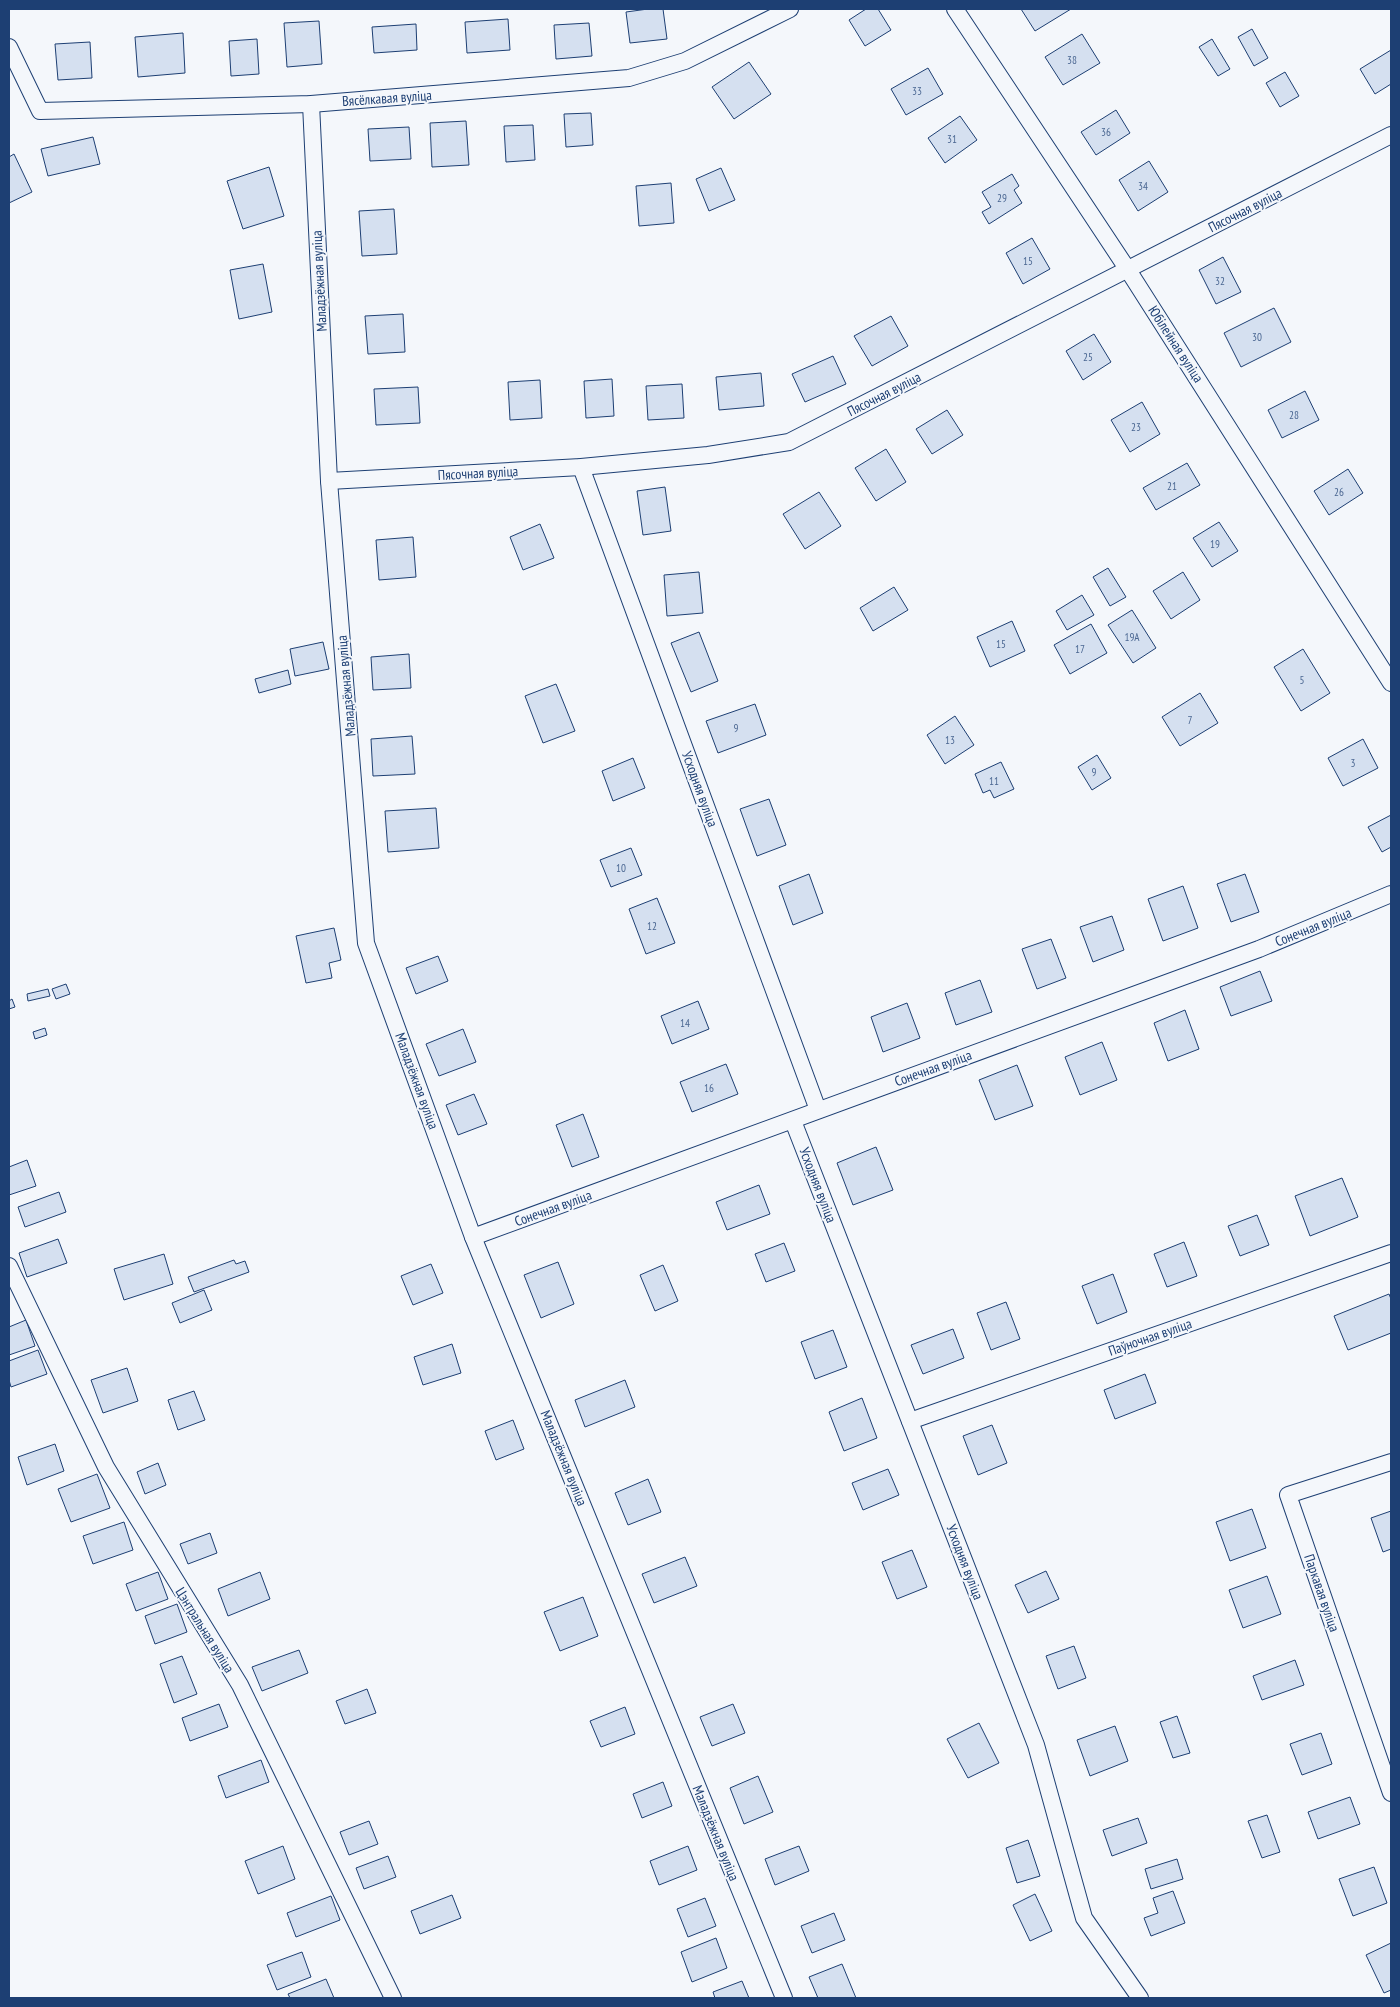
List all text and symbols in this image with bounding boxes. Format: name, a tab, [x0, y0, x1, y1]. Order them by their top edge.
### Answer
house number: 38	[1067, 53, 1077, 67]
house number: 33	[912, 84, 922, 98]
street label: Вясёлкавая вуліца	[342, 86, 432, 110]
house number: 36	[1101, 125, 1111, 139]
house number: 31	[947, 132, 957, 146]
house number: 34	[1138, 179, 1148, 193]
street label: Пясочная вуліца	[1205, 184, 1285, 236]
house number: 29	[997, 191, 1007, 205]
street label: Маладзёжная вуліца	[307, 230, 331, 332]
house number: 15	[1023, 254, 1033, 268]
house number: 32	[1215, 274, 1225, 288]
street label: Юбілейная вуліца	[1144, 302, 1208, 386]
house number: 30	[1252, 330, 1262, 344]
house number: 25	[1083, 350, 1093, 364]
street label: Пясочная вуліца	[844, 368, 924, 420]
house number: 28	[1289, 408, 1299, 422]
house number: 23	[1131, 420, 1141, 434]
street label: Пясочная вуліца	[437, 462, 519, 484]
house number: 21	[1167, 479, 1177, 493]
house number: 26	[1334, 485, 1344, 499]
house number: 19	[1210, 537, 1220, 551]
house number: 19А	[1124, 630, 1140, 644]
street label: Маладзёжная вуліца	[333, 635, 359, 737]
house number: 15	[996, 637, 1006, 651]
house number: 17	[1075, 642, 1085, 656]
house number: 5	[1300, 673, 1305, 687]
house number: 7	[1188, 713, 1193, 727]
house number: 9	[734, 721, 739, 735]
house number: 13	[945, 733, 955, 747]
street label: Усходняя вуліца	[678, 749, 722, 829]
house number: 3	[1351, 756, 1356, 770]
house number: 9	[1092, 765, 1097, 779]
house number: 11	[989, 774, 999, 788]
house number: 10	[616, 861, 626, 875]
street label: Сонечная вуліца	[1272, 904, 1354, 950]
house number: 12	[647, 919, 657, 933]
house number: 14	[680, 1016, 690, 1030]
street label: Маладзёжная вуліца	[391, 1030, 443, 1132]
street label: Сонечная вуліца	[892, 1046, 974, 1090]
house number: 16	[704, 1081, 714, 1095]
street label: Усходняя вуліца	[795, 1145, 841, 1225]
street label: Сонечная вуліца	[512, 1186, 594, 1230]
street label: Паўночная вуліца	[1106, 1314, 1194, 1360]
street label: Маладзёжная вуліца	[537, 1408, 591, 1508]
street label: Усходняя вуліца	[942, 1522, 988, 1602]
street label: Паркавая вуліца	[1300, 1552, 1344, 1634]
street label: Цэнтральная вуліца	[172, 1584, 238, 1676]
street label: Маладзёжная вуліца	[689, 1783, 743, 1883]

